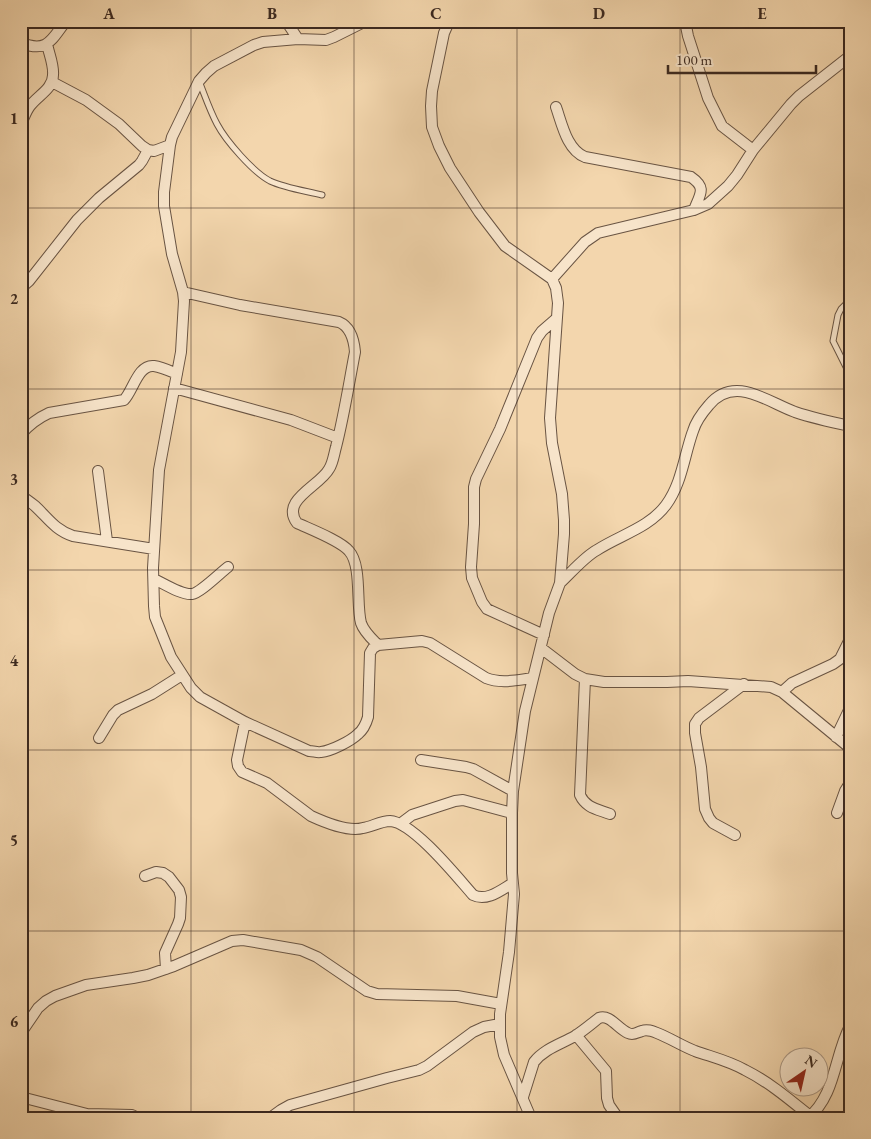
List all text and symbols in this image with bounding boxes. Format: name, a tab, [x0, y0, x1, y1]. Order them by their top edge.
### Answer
text: A	[102, 3, 115, 24]
text: B	[267, 3, 277, 24]
text: C	[430, 3, 442, 24]
text: D	[593, 3, 605, 24]
text: E	[757, 3, 767, 24]
scale bar	[668, 42, 816, 74]
text: 100 m	[676, 50, 713, 69]
text: 1	[10, 108, 18, 129]
text: 2	[10, 288, 19, 309]
text: 3	[10, 469, 18, 490]
text: 4	[10, 650, 19, 671]
text: 5	[10, 830, 18, 851]
text: 6	[10, 1011, 19, 1032]
north arrow	[778, 1046, 828, 1096]
text: N	[802, 1051, 822, 1072]

